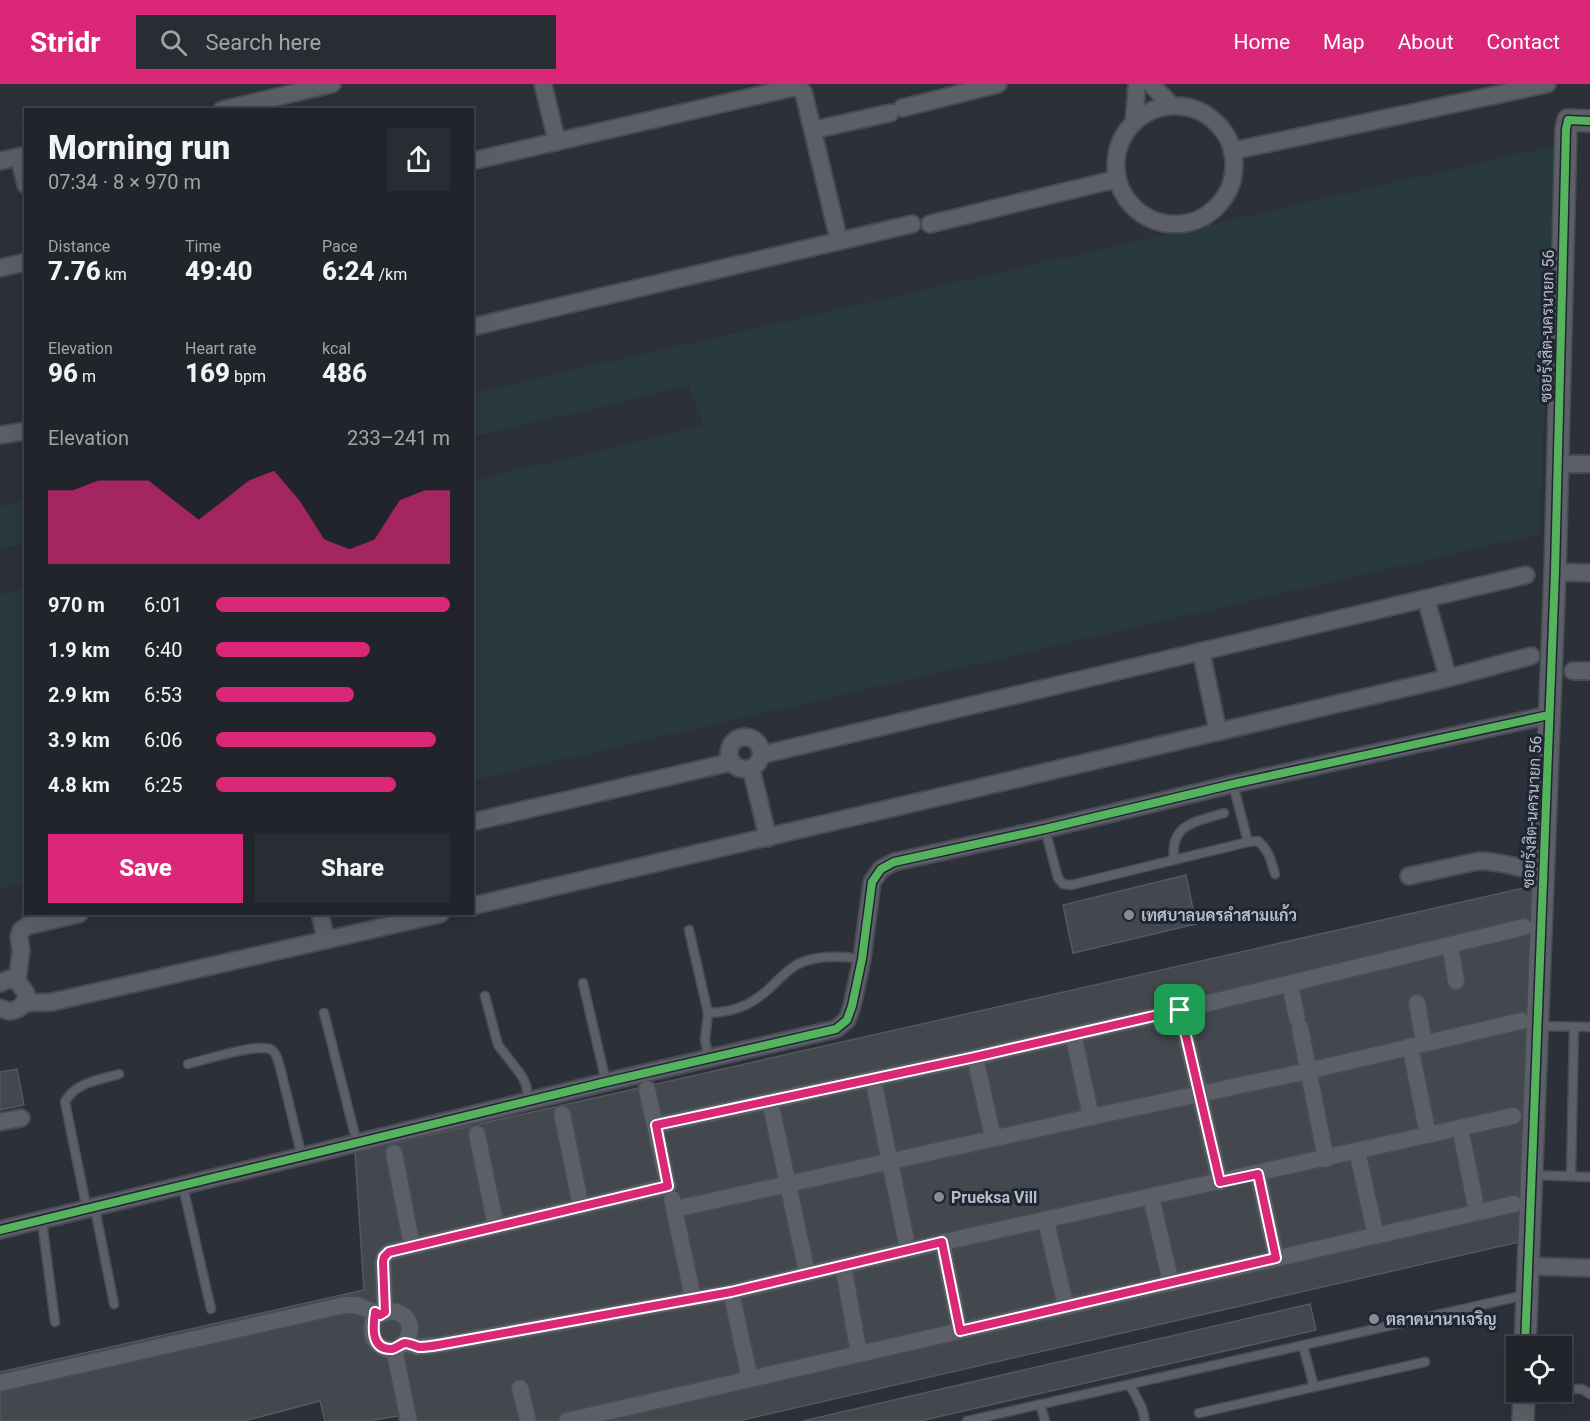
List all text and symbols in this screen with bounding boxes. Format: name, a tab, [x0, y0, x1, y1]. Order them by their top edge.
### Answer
search box	[136, 15, 556, 69]
text: Stridr	[30, 26, 100, 59]
icon: search	[157, 26, 190, 59]
text: Search here	[205, 30, 321, 55]
text: Home	[1234, 30, 1290, 54]
text: Map	[1323, 30, 1365, 54]
text: About	[1398, 30, 1454, 54]
text: Contact	[1487, 30, 1560, 54]
text: Morning run	[48, 128, 230, 167]
button: share	[387, 128, 450, 191]
text: 07:34 · 8 × 970 m	[48, 170, 201, 194]
text: Distance	[48, 237, 110, 256]
text: Time	[185, 237, 221, 256]
text: Pace	[322, 237, 358, 256]
street label: ซอยรังสิต-นครนายก 56	[1535, 249, 1558, 402]
text: 7.76	[48, 256, 101, 286]
text: 49:40	[185, 256, 253, 286]
text: 6:24	[322, 256, 375, 286]
text: km	[101, 265, 127, 284]
text: /km	[375, 265, 407, 284]
text: Elevation	[48, 339, 113, 358]
text: Heart rate	[185, 339, 256, 358]
text: kcal	[322, 339, 351, 358]
text: 96	[48, 358, 78, 388]
text: 169	[185, 358, 230, 388]
text: 486	[322, 358, 367, 388]
text: m	[78, 367, 96, 386]
text: bpm	[230, 367, 266, 386]
text: Elevation	[48, 426, 129, 450]
text: 233–241 m	[347, 426, 450, 450]
text: 970 m	[48, 593, 105, 617]
text: 6:01	[144, 593, 183, 617]
text: 1.9 km	[48, 638, 110, 662]
text: 6:40	[144, 638, 183, 662]
text: 2.9 km	[48, 683, 110, 707]
text: 6:53	[144, 683, 183, 707]
text: 3.9 km	[48, 728, 110, 752]
text: 6:06	[144, 728, 183, 752]
street label: ซอยรังสิต-นครนายก 56	[1518, 735, 1545, 889]
text: 4.8 km	[48, 773, 110, 797]
text: 6:25	[144, 773, 183, 797]
button: Save	[48, 834, 243, 903]
button: Share	[255, 834, 450, 903]
place label: เทศบาลนครลำสามแก้ว	[1141, 904, 1297, 925]
marker: เทศบาลนครลำสามแก้ว	[1122, 908, 1136, 922]
pin	[1154, 984, 1205, 1035]
icon: arrive	[1163, 993, 1196, 1026]
place label: Prueksa Vill	[951, 1188, 1037, 1207]
marker: Prueksa Vill	[932, 1190, 946, 1204]
place label: ตลาดนานาเจริญ	[1386, 1309, 1497, 1330]
marker: ตลาดนานาเจริญ	[1367, 1312, 1381, 1326]
map controls	[1506, 1336, 1572, 1402]
button: locate	[1506, 1336, 1572, 1402]

